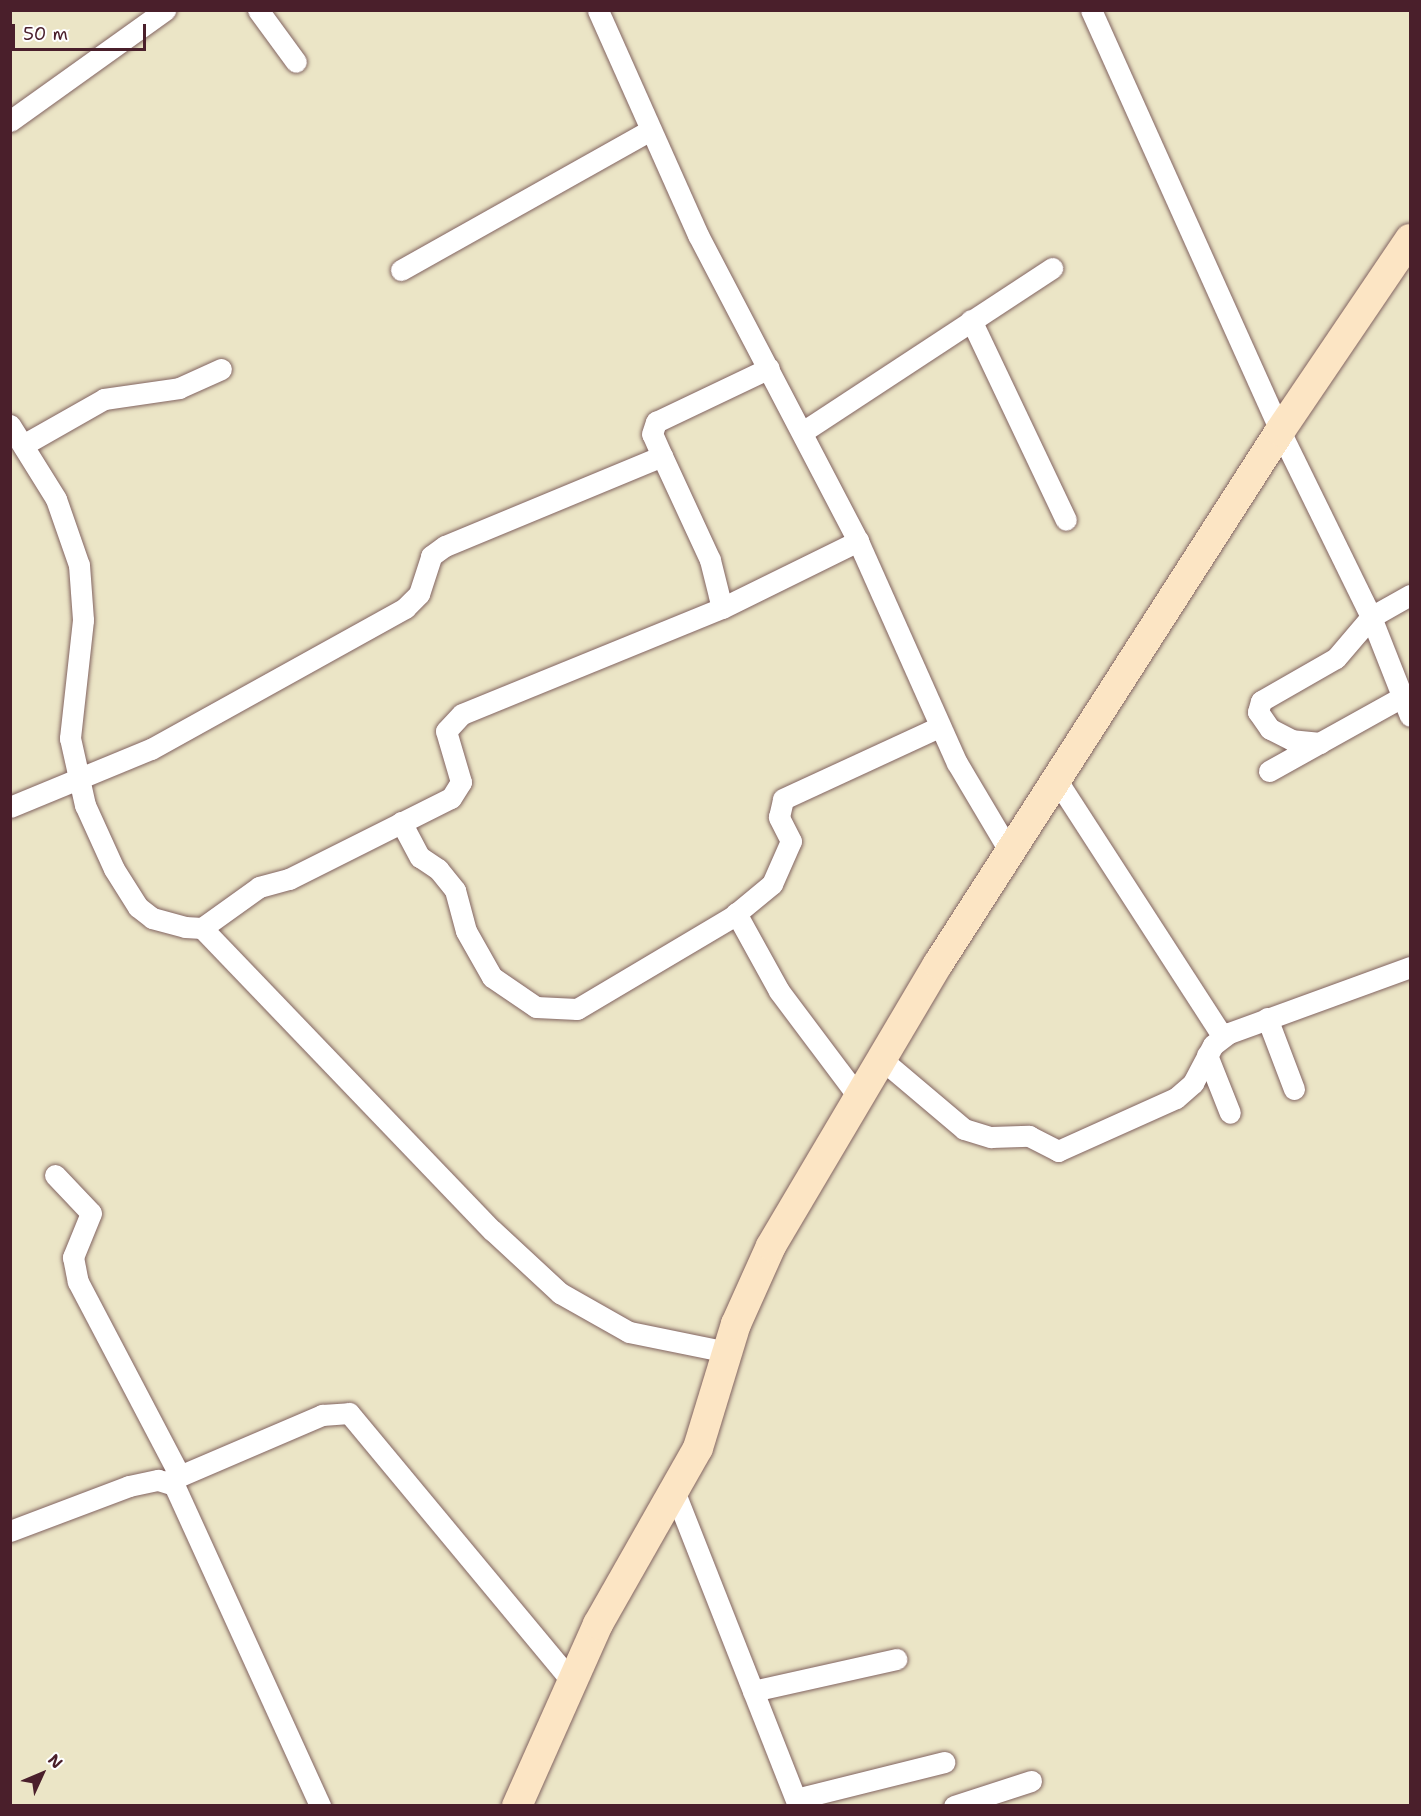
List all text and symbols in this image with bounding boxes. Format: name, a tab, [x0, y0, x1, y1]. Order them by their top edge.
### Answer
scale bar	[15, 12, 148, 50]
text: 50 m	[23, 22, 68, 46]
north arrow	[12, 1744, 72, 1804]
text: N	[43, 1749, 67, 1773]

